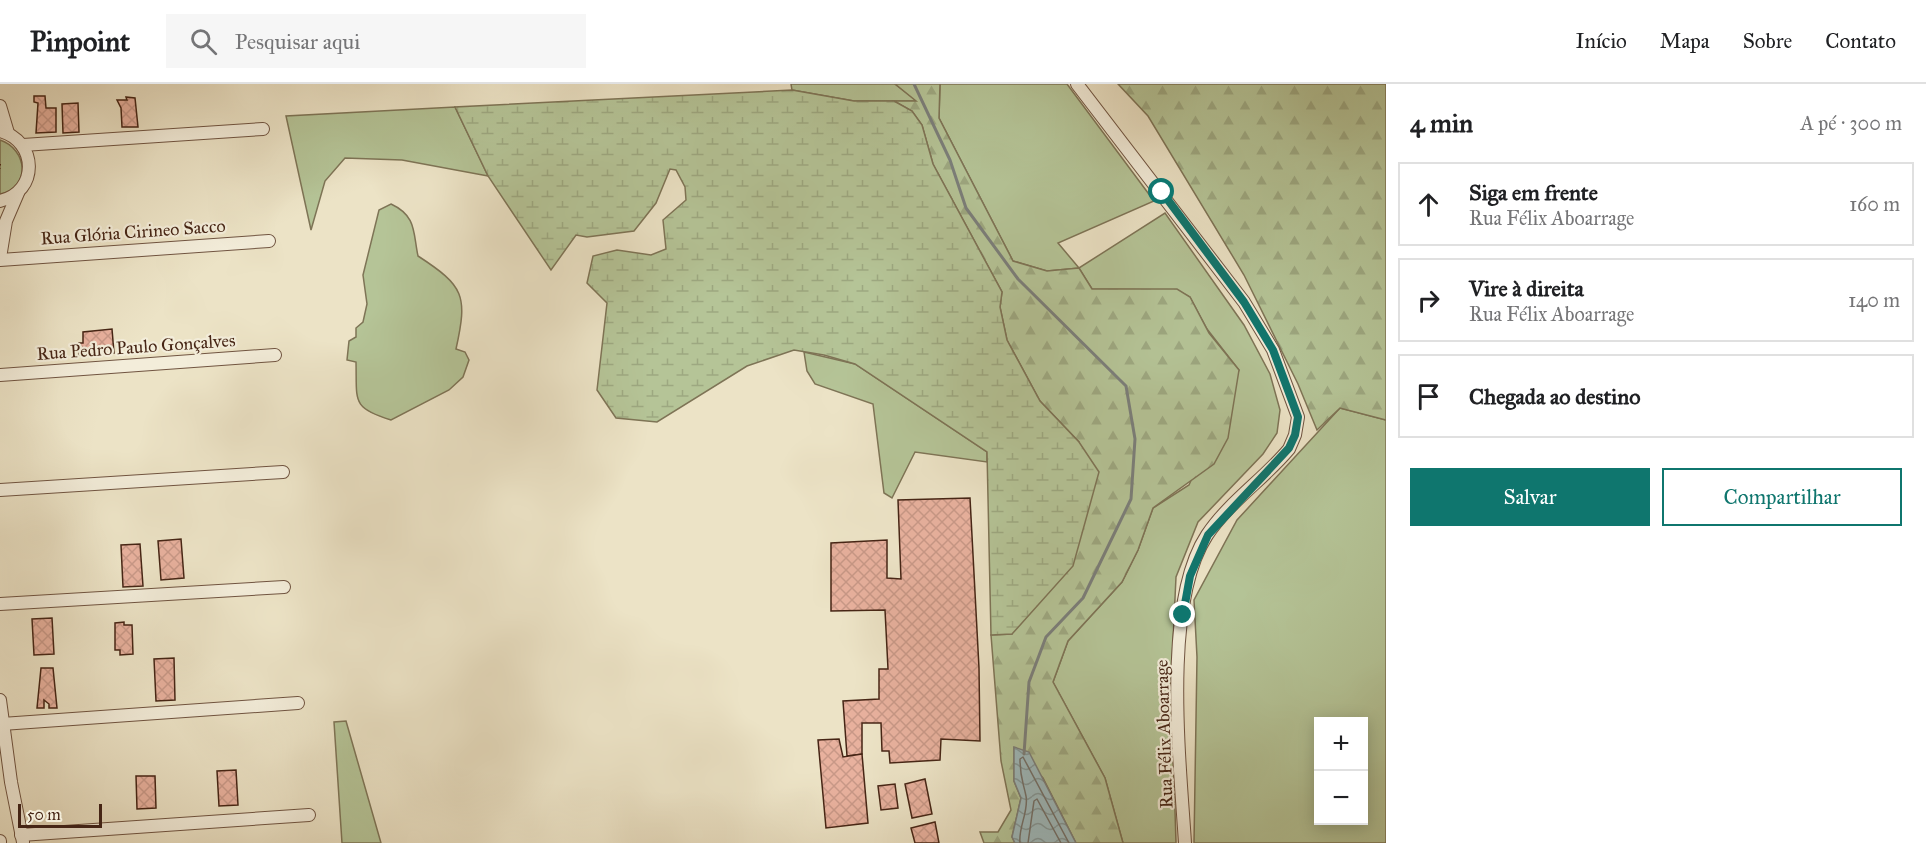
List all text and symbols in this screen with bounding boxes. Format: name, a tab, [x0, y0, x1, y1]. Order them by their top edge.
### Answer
search box	[166, 14, 586, 68]
text: Pinpoint	[30, 24, 130, 59]
icon: search	[187, 25, 220, 58]
text: Pesquisar aqui	[235, 28, 360, 55]
text: Início	[1576, 28, 1627, 54]
text: Mapa	[1660, 28, 1710, 54]
text: Sobre	[1743, 28, 1792, 54]
text: Contato	[1825, 28, 1896, 54]
text: 4 min	[1410, 107, 1473, 139]
text: A pé · 300 m	[1801, 111, 1902, 135]
route start	[1148, 178, 1174, 204]
text: Siga em frente	[1469, 179, 1598, 206]
icon: ahead	[1412, 188, 1445, 221]
text: 160 m	[1849, 192, 1900, 216]
text: Rua Félix Aboarrage	[1469, 206, 1634, 230]
street label: Rua Glória Cirineo Sacco	[40, 215, 226, 249]
text: Vire à direita	[1469, 275, 1584, 302]
icon: right	[1412, 284, 1445, 317]
text: 140 m	[1848, 288, 1900, 312]
text: Rua Félix Aboarrage	[1469, 302, 1634, 326]
street label: Rua Pedro Paulo Gonçalves	[36, 329, 236, 365]
icon: arrive	[1412, 380, 1445, 413]
text: Chegada ao destino	[1469, 383, 1640, 410]
button: Salvar	[1410, 468, 1650, 526]
button: Compartilhar	[1662, 468, 1902, 526]
route end	[1169, 601, 1195, 627]
street label: Rua Félix Aboarrage	[1150, 659, 1179, 809]
map controls	[1314, 717, 1368, 825]
button: +	[1314, 717, 1368, 771]
button: −	[1314, 771, 1368, 825]
scale bar	[18, 801, 102, 828]
text: 50 m	[27, 805, 61, 824]

